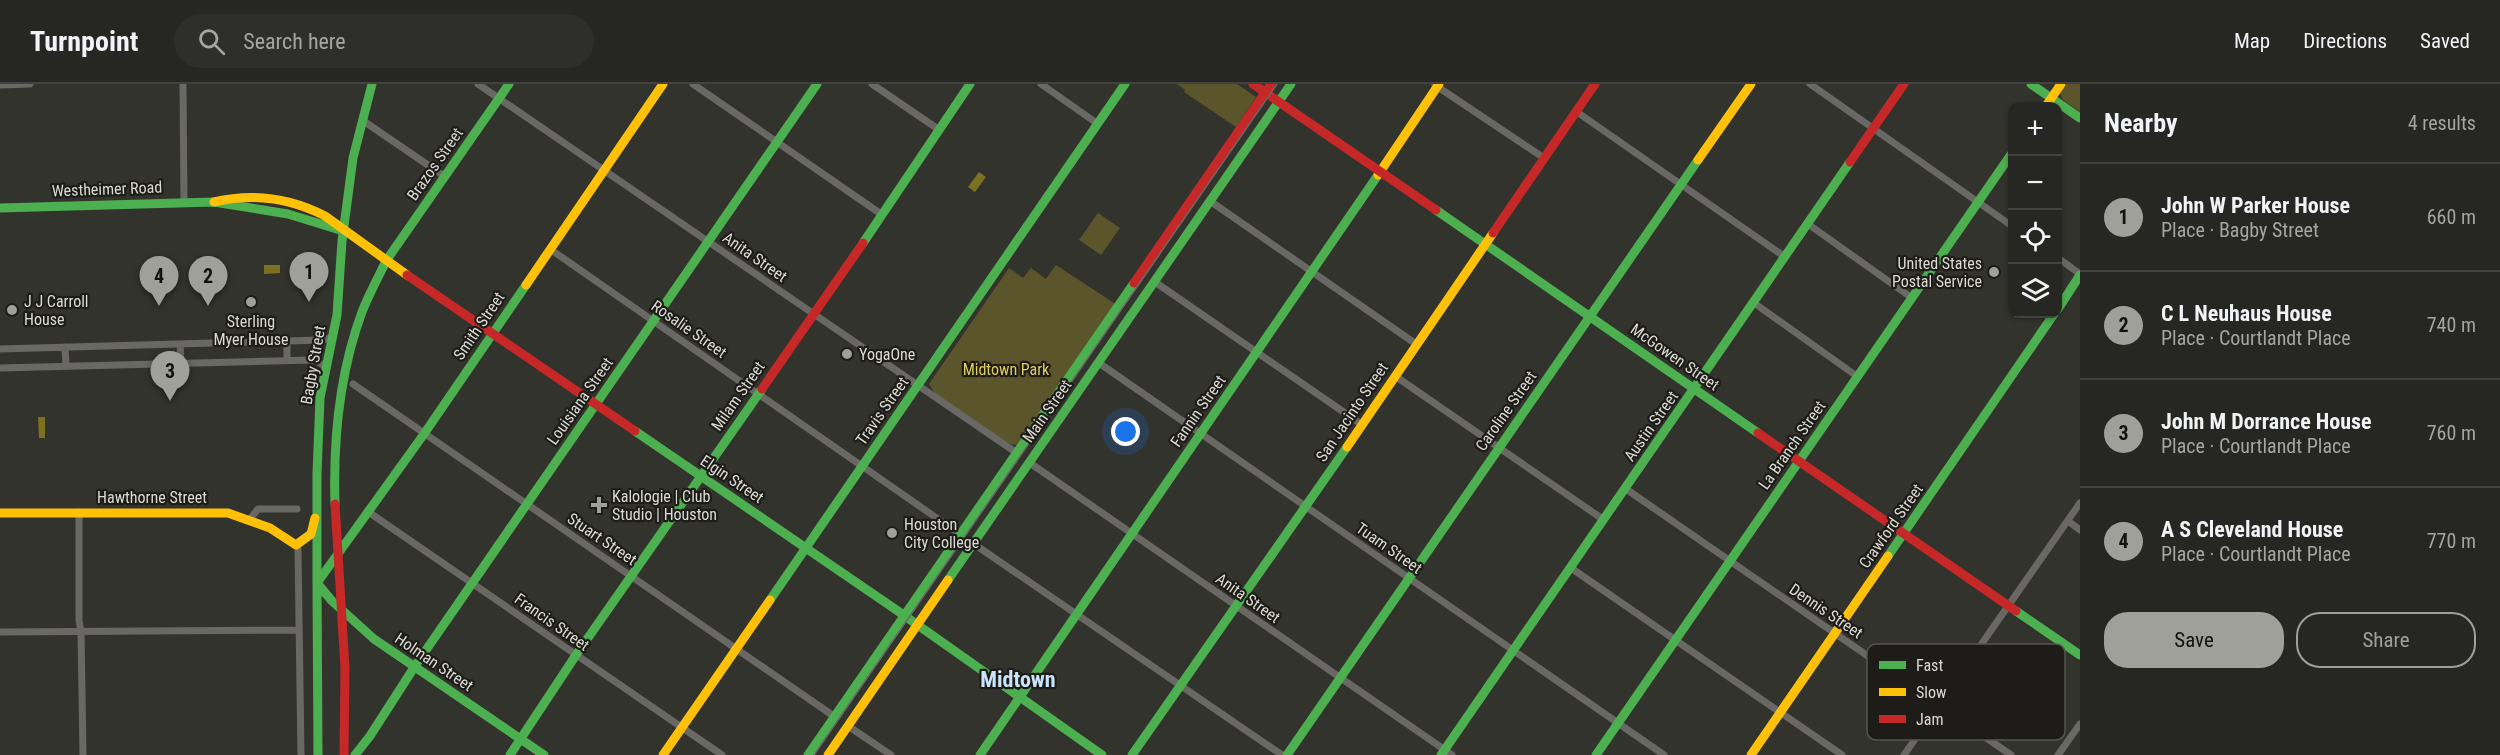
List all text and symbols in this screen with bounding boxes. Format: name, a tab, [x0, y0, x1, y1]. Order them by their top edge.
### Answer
search box	[174, 14, 594, 68]
text: Turnpoint	[30, 25, 138, 58]
icon: search	[195, 25, 228, 58]
text: Search here	[243, 29, 346, 54]
text: Map	[2234, 29, 2270, 53]
text: Directions	[2303, 29, 2387, 53]
text: Saved	[2420, 29, 2470, 53]
map controls	[2008, 102, 2062, 318]
button: +	[2008, 102, 2062, 156]
text: Nearby	[2104, 108, 2178, 138]
text: 4 results	[2408, 111, 2476, 135]
street label: Brazos Street	[403, 124, 467, 204]
button: −	[2008, 156, 2062, 210]
street label: Westheimer Road	[51, 178, 163, 200]
text: John W Parker House	[2161, 193, 2350, 218]
text: 1	[2118, 205, 2129, 229]
text: 660 m	[2427, 205, 2476, 229]
button: locate	[2008, 210, 2062, 264]
text: Place · Bagby Street	[2161, 218, 2319, 242]
street label: Anita Street	[719, 228, 791, 286]
pin: 1	[290, 252, 328, 302]
place label: United States Postal Service	[1892, 254, 1982, 291]
pin: 4	[140, 256, 178, 306]
pin: 2	[188, 256, 228, 306]
button: layers	[2008, 264, 2062, 318]
marker: United States Postal Service	[1987, 265, 2001, 279]
street label: Smith Street	[449, 288, 509, 363]
place label: J J Carroll House	[24, 292, 89, 329]
marker: Sterling Myer House	[244, 295, 258, 309]
street label: Rosalie Street	[648, 296, 730, 362]
text: C L Neuhaus House	[2161, 301, 2332, 326]
marker: J J Carroll House	[5, 303, 19, 317]
place label: Sterling Myer House	[213, 312, 289, 349]
text: 2	[2118, 313, 2129, 337]
text: 740 m	[2427, 313, 2476, 337]
street label: McGowen Street	[1627, 319, 1723, 395]
street label: Bagby Street	[297, 324, 329, 406]
text: Place · Courtlandt Place	[2161, 326, 2351, 350]
place label: YogaOne	[859, 345, 915, 364]
marker: YogaOne	[840, 347, 854, 361]
pin: 3	[150, 352, 190, 401]
street label: Louisiana Street	[543, 353, 617, 448]
street label: Milam Street	[707, 357, 769, 434]
street label: San Jacinto Street	[1312, 359, 1392, 465]
park label: Midtown Park	[963, 360, 1050, 379]
street label: Caroline Street	[1471, 367, 1541, 455]
street label: Fannin Street	[1166, 371, 1230, 451]
street label: Travis Street	[852, 373, 913, 449]
street label: Main Street	[1018, 376, 1076, 446]
street label: Austin Street	[1620, 387, 1682, 465]
street label: La Branch Street	[1754, 397, 1830, 493]
text: John M Dorrance House	[2161, 409, 2372, 434]
your location	[1111, 417, 1140, 446]
text: 3	[2118, 421, 2129, 445]
text: 760 m	[2427, 421, 2476, 445]
text: Place · Courtlandt Place	[2161, 434, 2351, 458]
street label: Elgin Street	[697, 451, 767, 507]
street label: Crawford Street	[1855, 480, 1927, 572]
place label: Kalologie | Club Studio | Houston	[612, 487, 717, 524]
street label: Hawthorne Street	[97, 488, 207, 507]
marker: Kalologie | Club Studio | Houston	[590, 496, 608, 514]
street label: Stuart Street	[564, 509, 641, 569]
place label: Houston City College	[904, 515, 979, 552]
text: A S Cleveland House	[2161, 517, 2343, 542]
street label: Tuam Street	[1352, 518, 1426, 578]
marker: Houston City College	[885, 526, 899, 540]
text: 4	[2118, 529, 2129, 553]
text: 770 m	[2427, 529, 2476, 553]
text: Place · Courtlandt Place	[2161, 542, 2351, 566]
street label: Anita Street	[1212, 569, 1284, 627]
street label: Dennis Street	[1786, 580, 1866, 643]
street label: Francis Street	[511, 589, 593, 655]
button: Save	[2104, 612, 2284, 668]
button: Share	[2296, 612, 2476, 668]
street label: Holman Street	[391, 629, 477, 695]
legend	[1867, 644, 2065, 740]
text: Fast	[1916, 656, 1943, 675]
district label: Midtown	[980, 667, 1056, 692]
text: Slow	[1916, 683, 1946, 702]
text: Jam	[1916, 710, 1943, 729]

